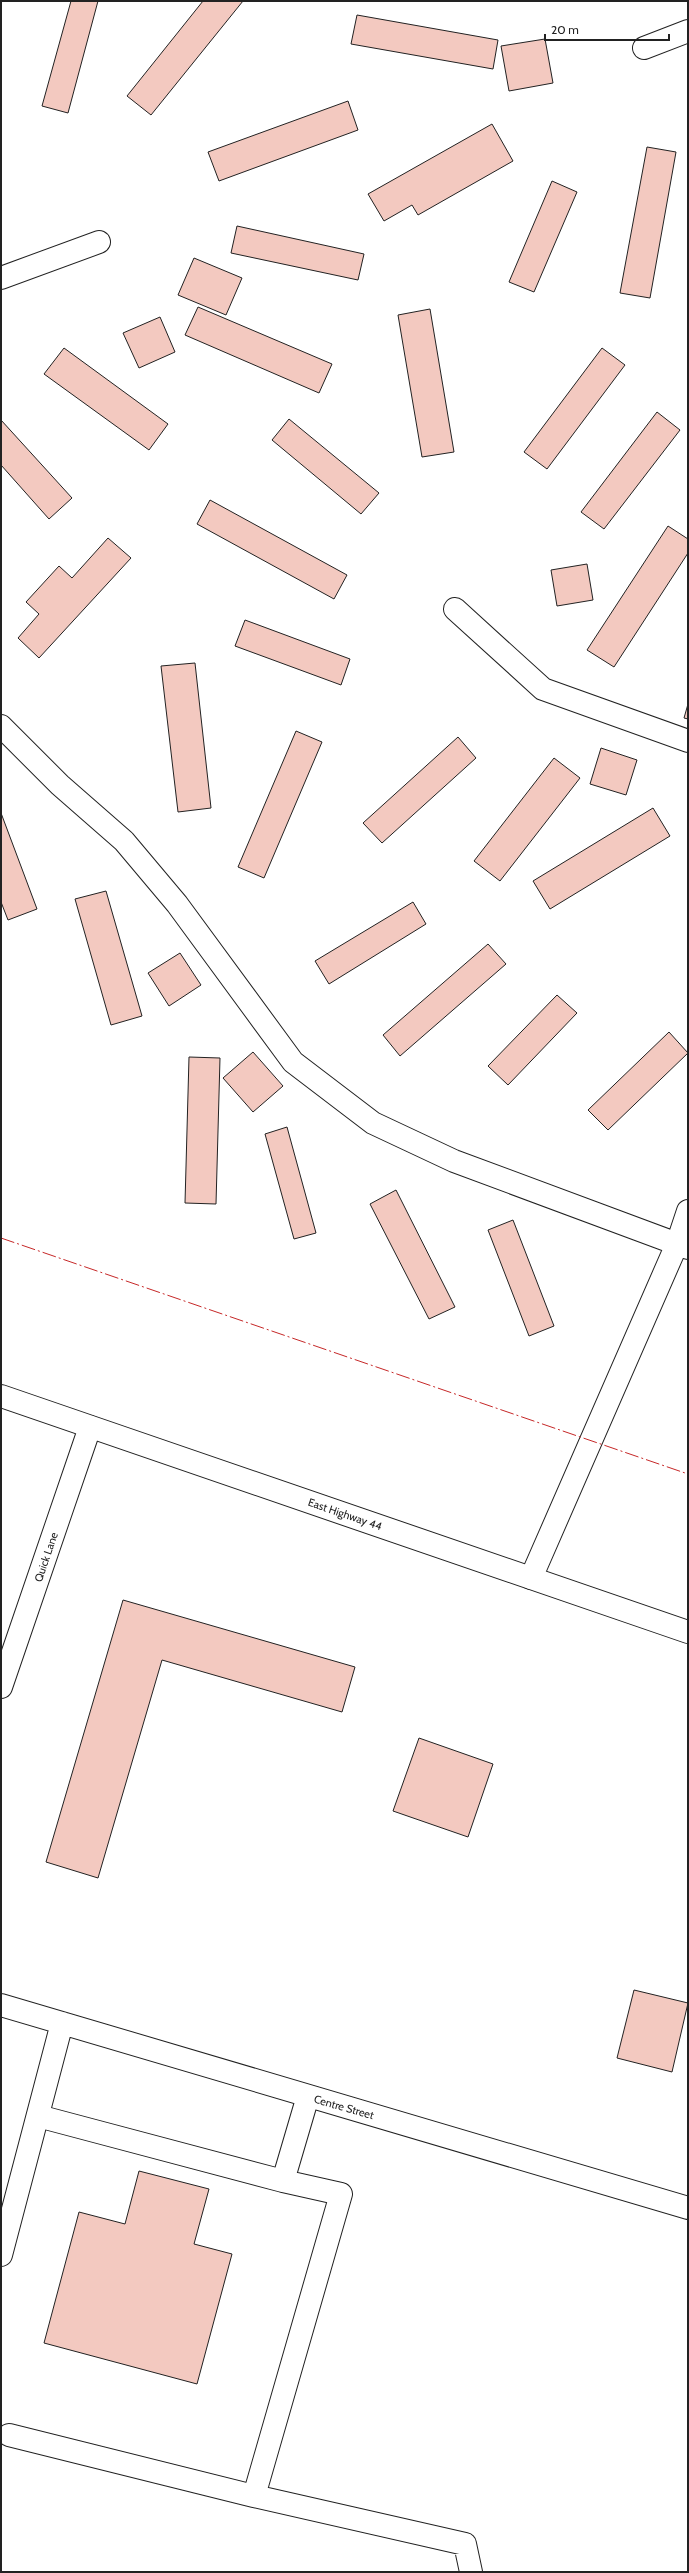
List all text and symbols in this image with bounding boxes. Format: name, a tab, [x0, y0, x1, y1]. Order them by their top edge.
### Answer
scale bar	[545, 16, 669, 42]
text: 20 m	[551, 22, 579, 37]
street label: East Highway 44	[306, 1495, 384, 1533]
street label: Quick Lane	[31, 1530, 61, 1584]
street label: Centre Street	[312, 2092, 376, 2122]

